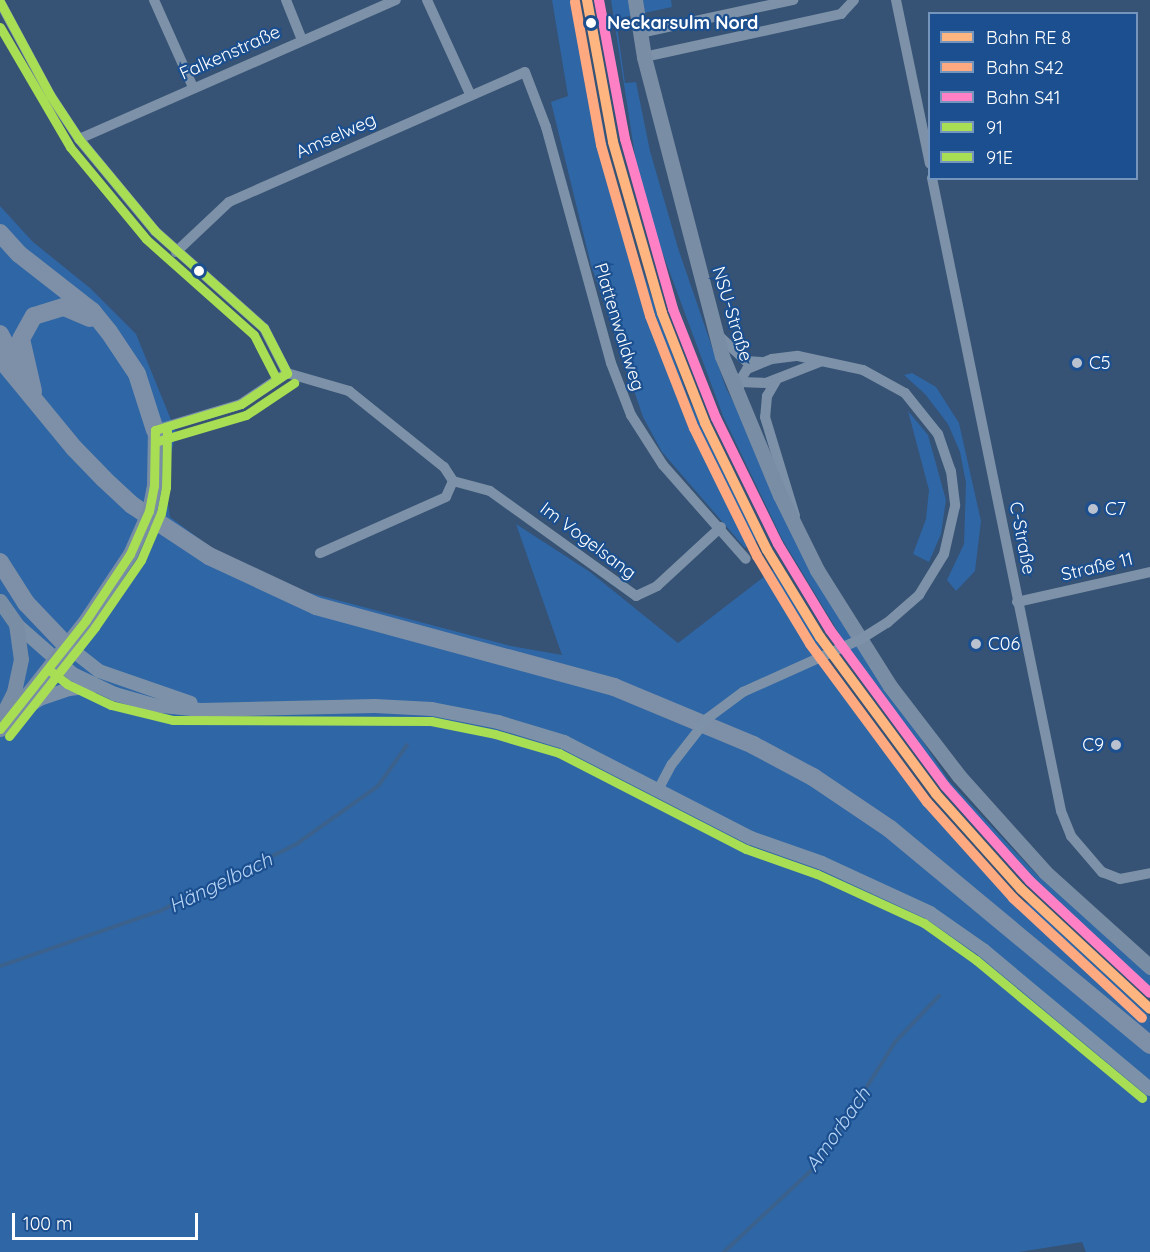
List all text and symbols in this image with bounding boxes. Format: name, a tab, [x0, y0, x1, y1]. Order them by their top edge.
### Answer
marker: Neckarsulm Nord	[580, 12, 602, 34]
place label: Neckarsulm Nord	[607, 12, 758, 34]
legend	[928, 12, 1138, 180]
street label: Falkenstraße	[176, 21, 284, 85]
text: Bahn RE 8	[986, 26, 1071, 49]
text: Bahn S42	[986, 56, 1064, 79]
text: Bahn S41	[986, 86, 1060, 109]
street label: Amselweg	[293, 109, 379, 163]
text: 91	[986, 116, 1003, 139]
text: 91E	[986, 146, 1013, 169]
street label: Plattenwaldweg	[589, 260, 649, 394]
street label: NSU-Straße	[707, 264, 757, 364]
unlabelled marker	[193, 265, 205, 277]
place label: C5	[1089, 352, 1111, 374]
marker: C5	[1070, 356, 1084, 370]
street label: Im Vogelsang	[536, 498, 640, 584]
place label: C7	[1105, 498, 1126, 520]
street label: C-Straße	[1004, 500, 1040, 576]
marker: C7	[1086, 502, 1100, 516]
street label: Straße 11	[1059, 548, 1135, 586]
place label: C06	[988, 633, 1020, 655]
marker: C06	[969, 637, 983, 651]
place label: C9	[1082, 734, 1104, 756]
marker: C9	[1109, 738, 1123, 752]
water label: Hängelbach	[164, 847, 276, 917]
water label: Amorbach	[799, 1082, 875, 1176]
scale bar	[15, 1201, 201, 1239]
text: 100 m	[23, 1212, 72, 1235]

